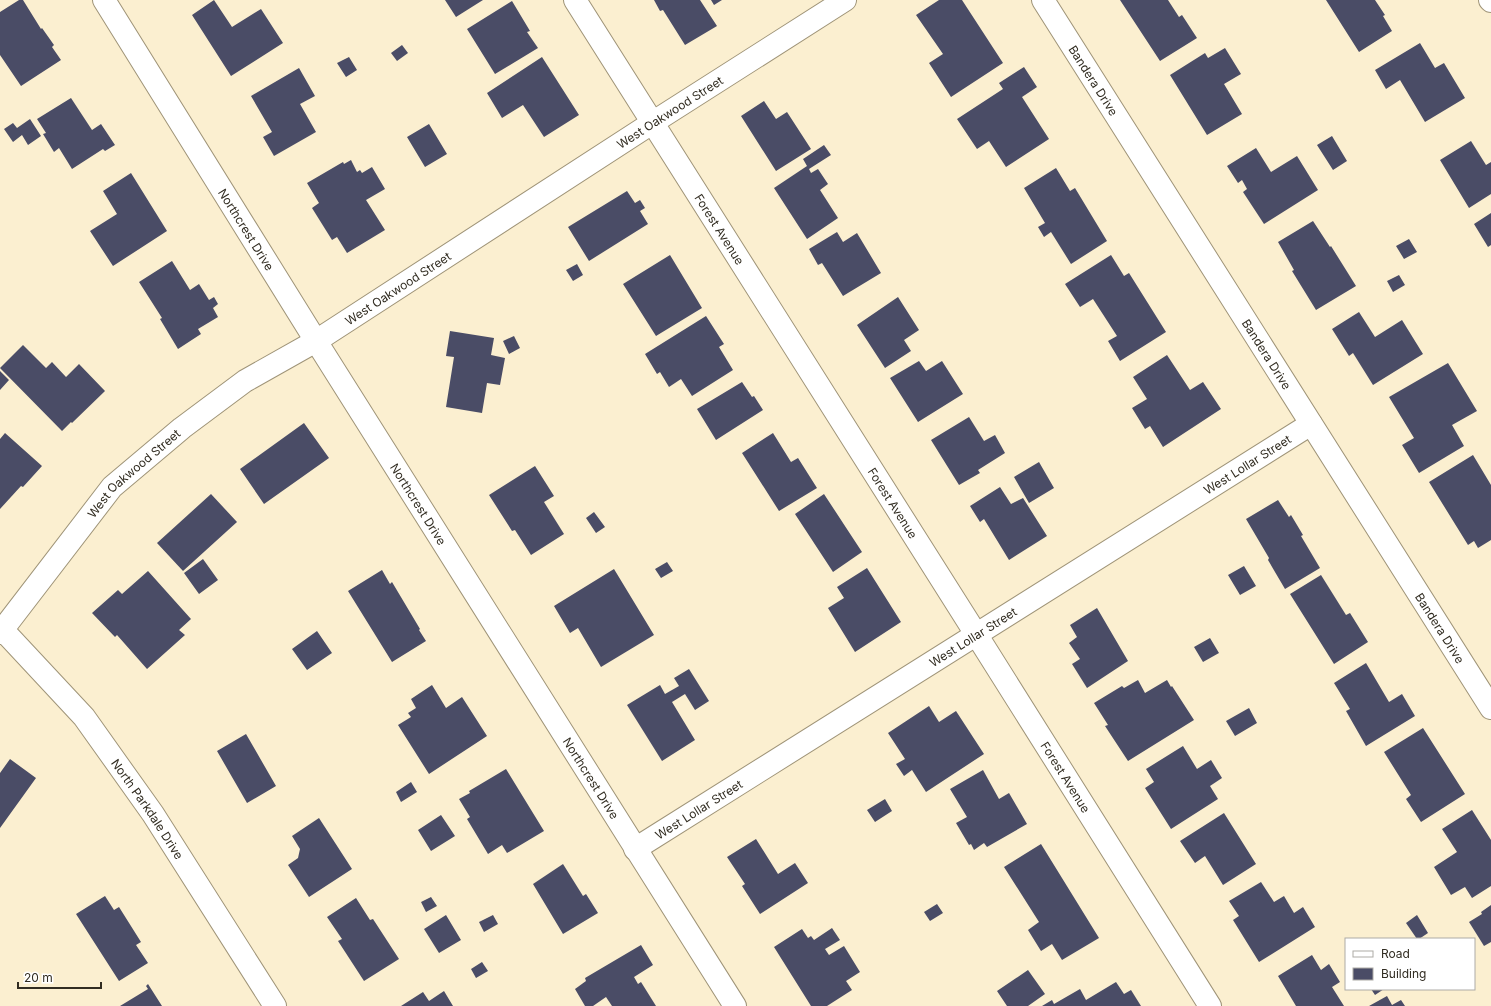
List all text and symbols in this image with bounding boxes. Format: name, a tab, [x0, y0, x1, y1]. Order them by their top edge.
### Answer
street label: Bandera Drive	[1066, 42, 1122, 118]
street label: West Oakwood Street	[614, 72, 726, 151]
street label: Northcrest Drive	[215, 186, 278, 273]
street label: Forest Avenue	[692, 191, 748, 267]
street label: West Oakwood Street	[342, 248, 453, 328]
street label: Bandera Drive	[1239, 316, 1295, 392]
street label: West Oakwood Street	[84, 425, 183, 521]
street label: West Lollar Street	[1201, 431, 1294, 497]
street label: Northcrest Drive	[387, 460, 450, 547]
street label: Forest Avenue	[865, 465, 921, 541]
street label: Bandera Drive	[1412, 590, 1468, 666]
street label: West Lollar Street	[926, 604, 1019, 670]
street label: Northcrest Drive	[560, 734, 623, 822]
street label: Forest Avenue	[1038, 739, 1094, 815]
street label: North Parkdale Drive	[109, 756, 187, 862]
street label: West Lollar Street	[652, 776, 745, 842]
legend	[1345, 938, 1475, 990]
text: Road	[1381, 946, 1410, 961]
scale bar	[18, 964, 101, 990]
text: Building	[1381, 966, 1426, 981]
text: 20 m	[24, 970, 53, 985]

